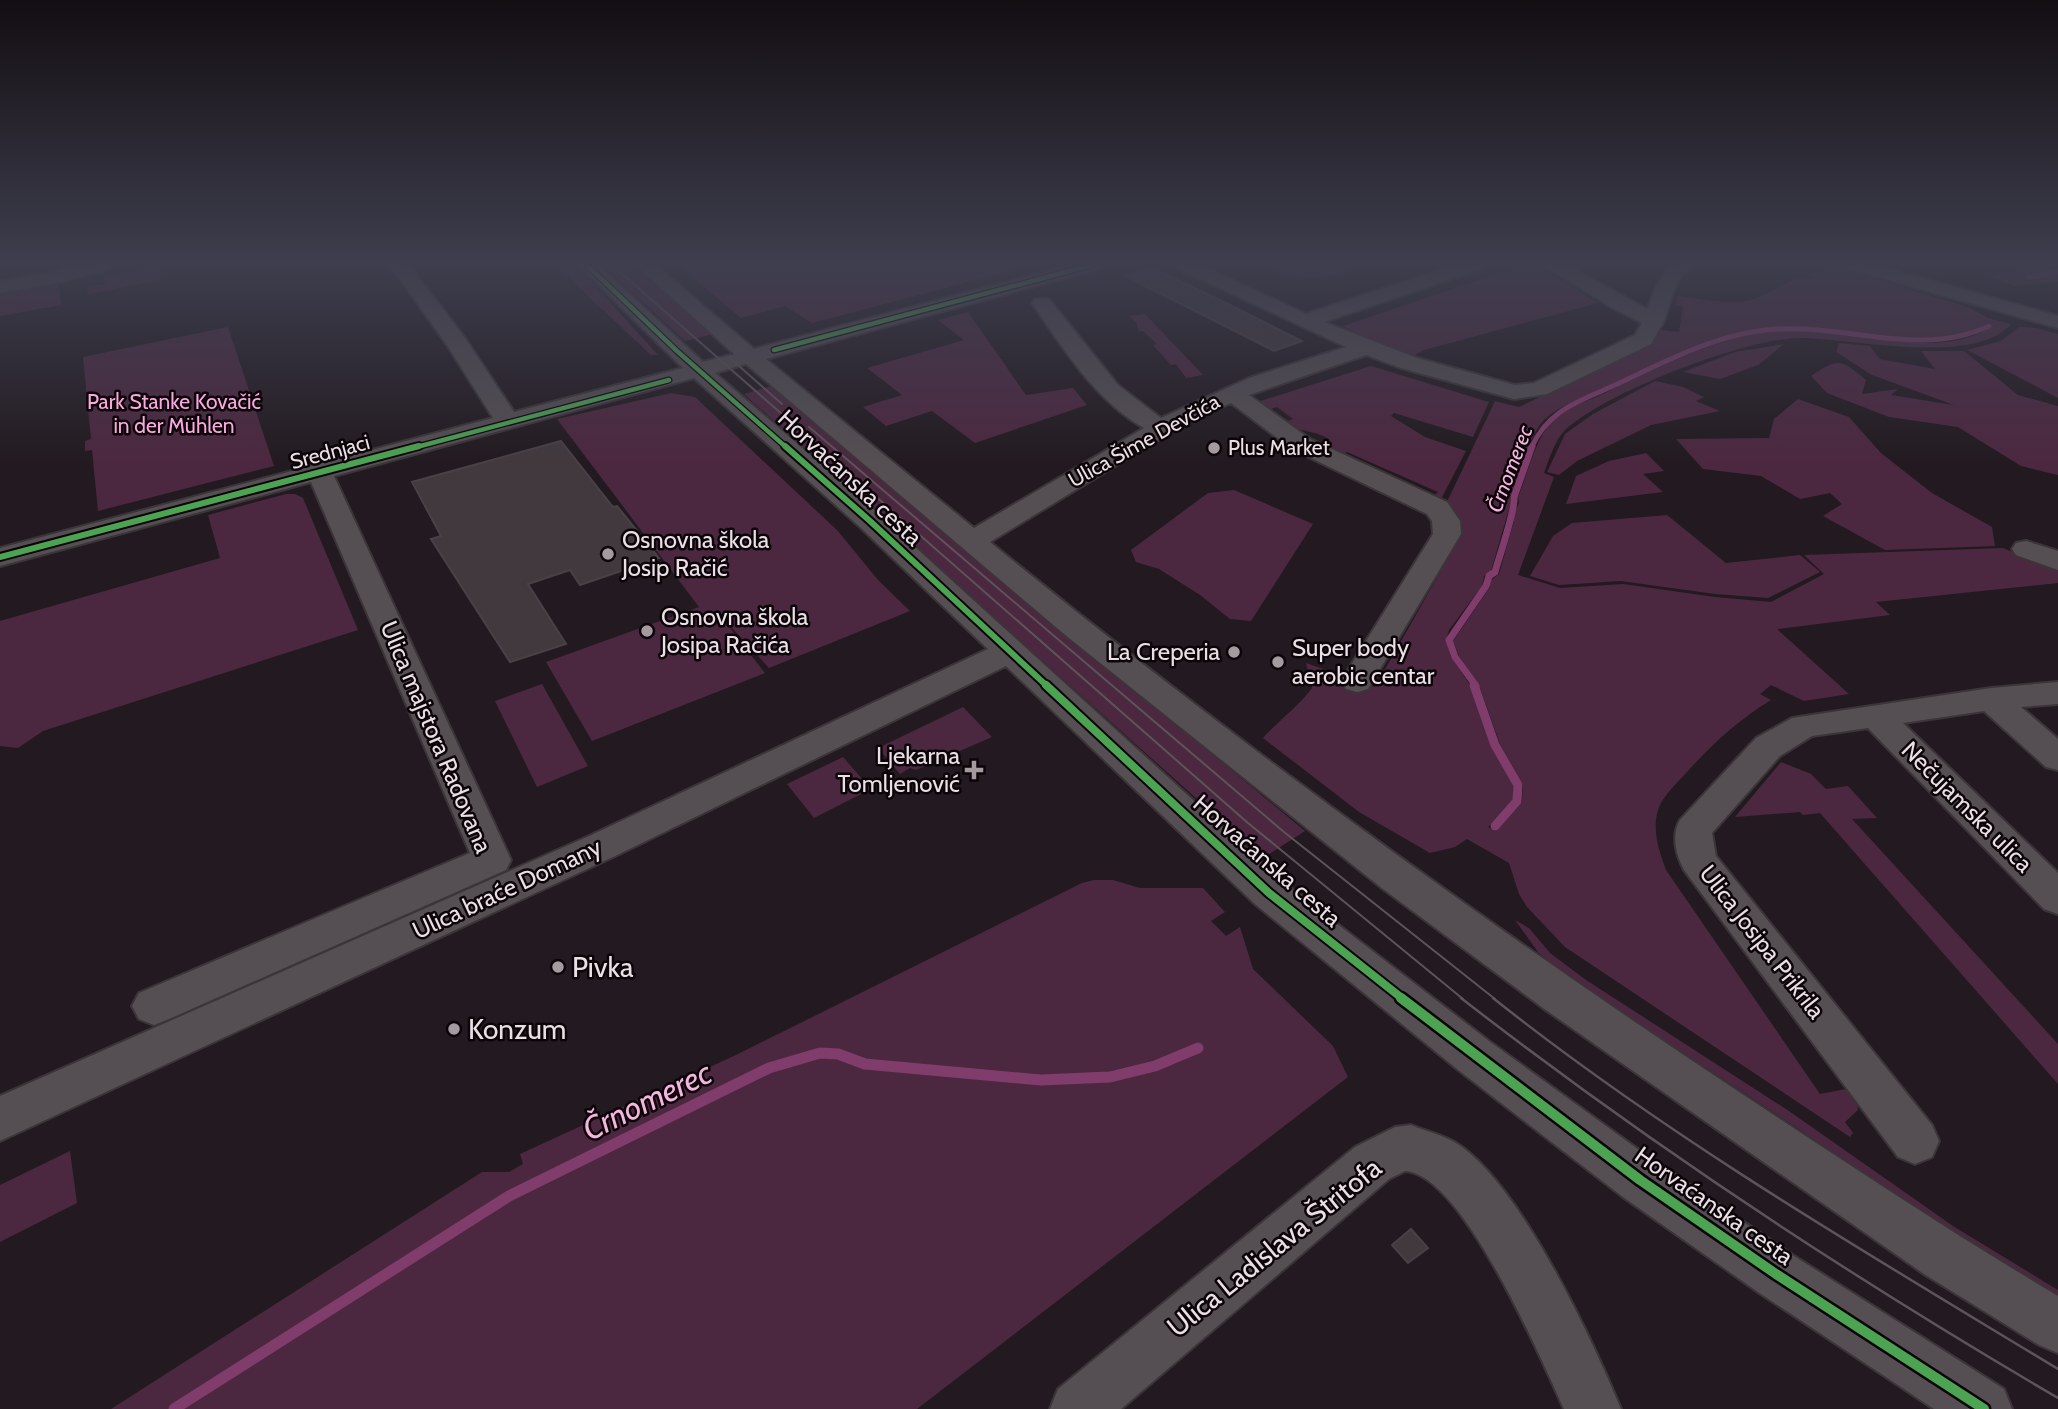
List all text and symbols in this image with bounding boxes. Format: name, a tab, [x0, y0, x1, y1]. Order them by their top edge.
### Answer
park label: Park Stanke Kovačić in der Mühlen	[87, 389, 261, 438]
street label: Ulica Šime Devčića	[1064, 389, 1224, 492]
street label: Horvaćanska cesta	[772, 403, 929, 552]
water label: Črnomerec	[1482, 422, 1538, 516]
street label: Srednjaci	[287, 429, 373, 475]
place label: Plus Market	[1228, 435, 1330, 460]
marker: Plus Market	[1206, 440, 1222, 456]
place label: Osnovna škola Josip Račić	[621, 525, 770, 582]
marker: Osnovna škola Josip Račić	[600, 546, 616, 562]
place label: Osnovna škola Josipa Račića	[660, 602, 809, 659]
street label: Ulica majstora Radovana	[374, 617, 499, 858]
marker: Osnovna škola Josipa Račića	[639, 623, 655, 639]
place label: Super body aerobic centar	[1292, 633, 1435, 690]
place label: La Creperia	[1107, 637, 1220, 666]
marker: La Creperia	[1226, 644, 1242, 660]
marker: Super body aerobic centar	[1270, 654, 1286, 670]
street label: Nečujamska ulica	[1896, 735, 2039, 878]
place label: Ljekarna Tomljenović	[838, 741, 960, 798]
marker: Ljekarna Tomljenović	[966, 762, 982, 778]
street label: Horvaćanska cesta	[1187, 789, 1348, 933]
street label: Ulica braće Domany	[408, 832, 606, 945]
street label: Ulica Josipa Prikrila	[1693, 859, 1832, 1025]
place label: Pivka	[572, 950, 634, 984]
marker: Pivka	[550, 959, 566, 975]
place label: Konzum	[468, 1012, 566, 1046]
marker: Konzum	[446, 1021, 462, 1037]
water label: Črnomerec	[576, 1052, 718, 1148]
street label: Horvaćanska cesta	[1630, 1140, 1799, 1271]
street label: Ulica Ladislava Štritofa	[1160, 1150, 1388, 1344]

